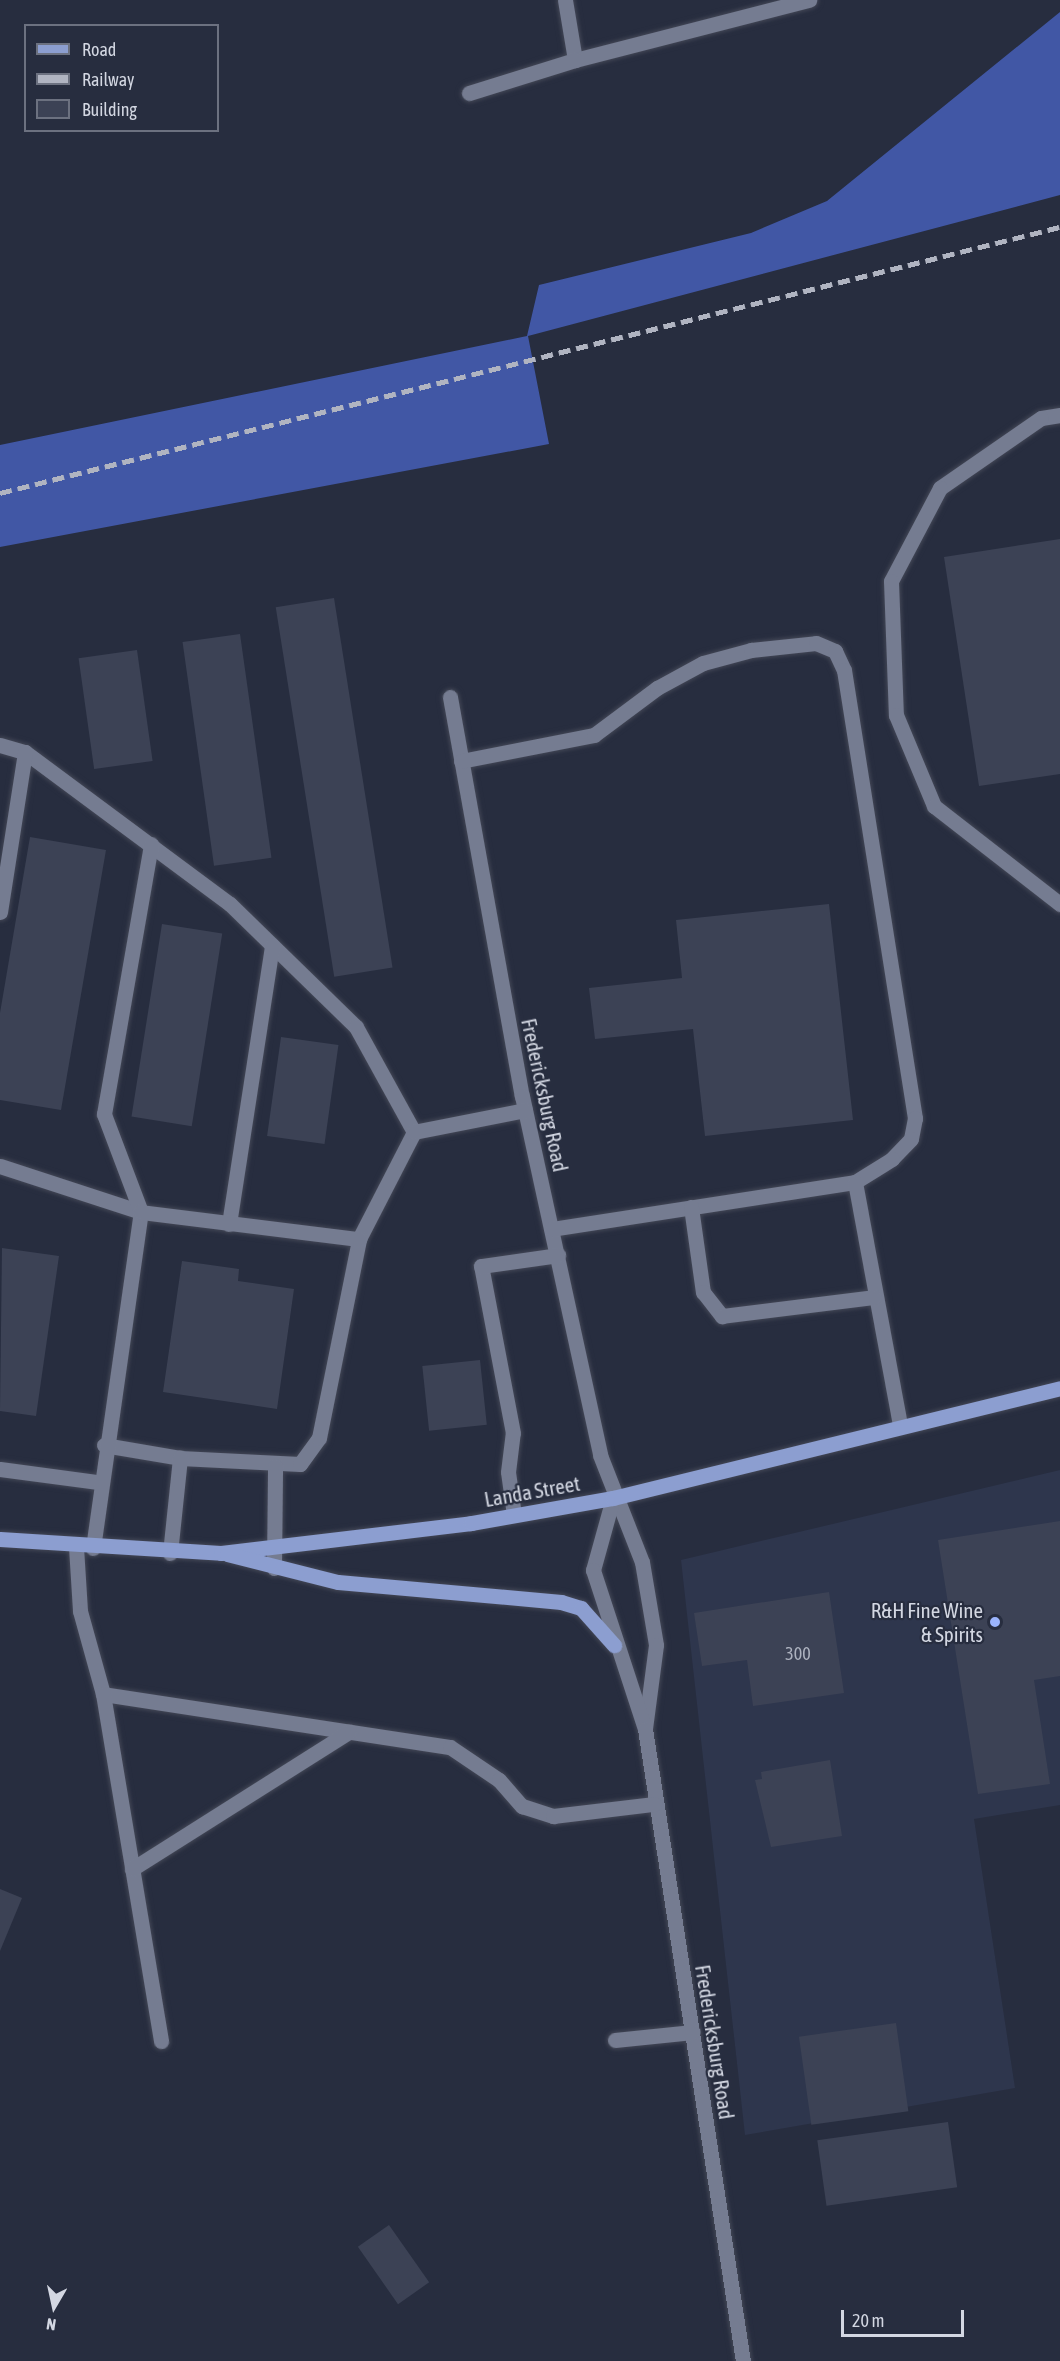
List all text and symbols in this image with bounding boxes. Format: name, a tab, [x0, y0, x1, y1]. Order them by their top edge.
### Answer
legend	[24, 24, 219, 132]
text: Road	[82, 39, 116, 60]
text: Railway	[82, 69, 134, 90]
text: Building	[82, 99, 137, 120]
street label: Fredericksburg Road	[516, 1016, 574, 1174]
street label: Landa Street	[482, 1470, 582, 1512]
place label: R&H Fine Wine & Spirits	[871, 1597, 983, 1647]
marker: R&H Fine Wine & Spirits	[988, 1615, 1002, 1629]
house number: 300	[785, 1643, 811, 1665]
street label: Fredericksburg Road	[690, 1963, 740, 2121]
north arrow	[24, 2277, 84, 2337]
scale bar	[844, 2298, 967, 2336]
text: 20 m	[852, 2310, 884, 2331]
text: N	[45, 2315, 57, 2334]

